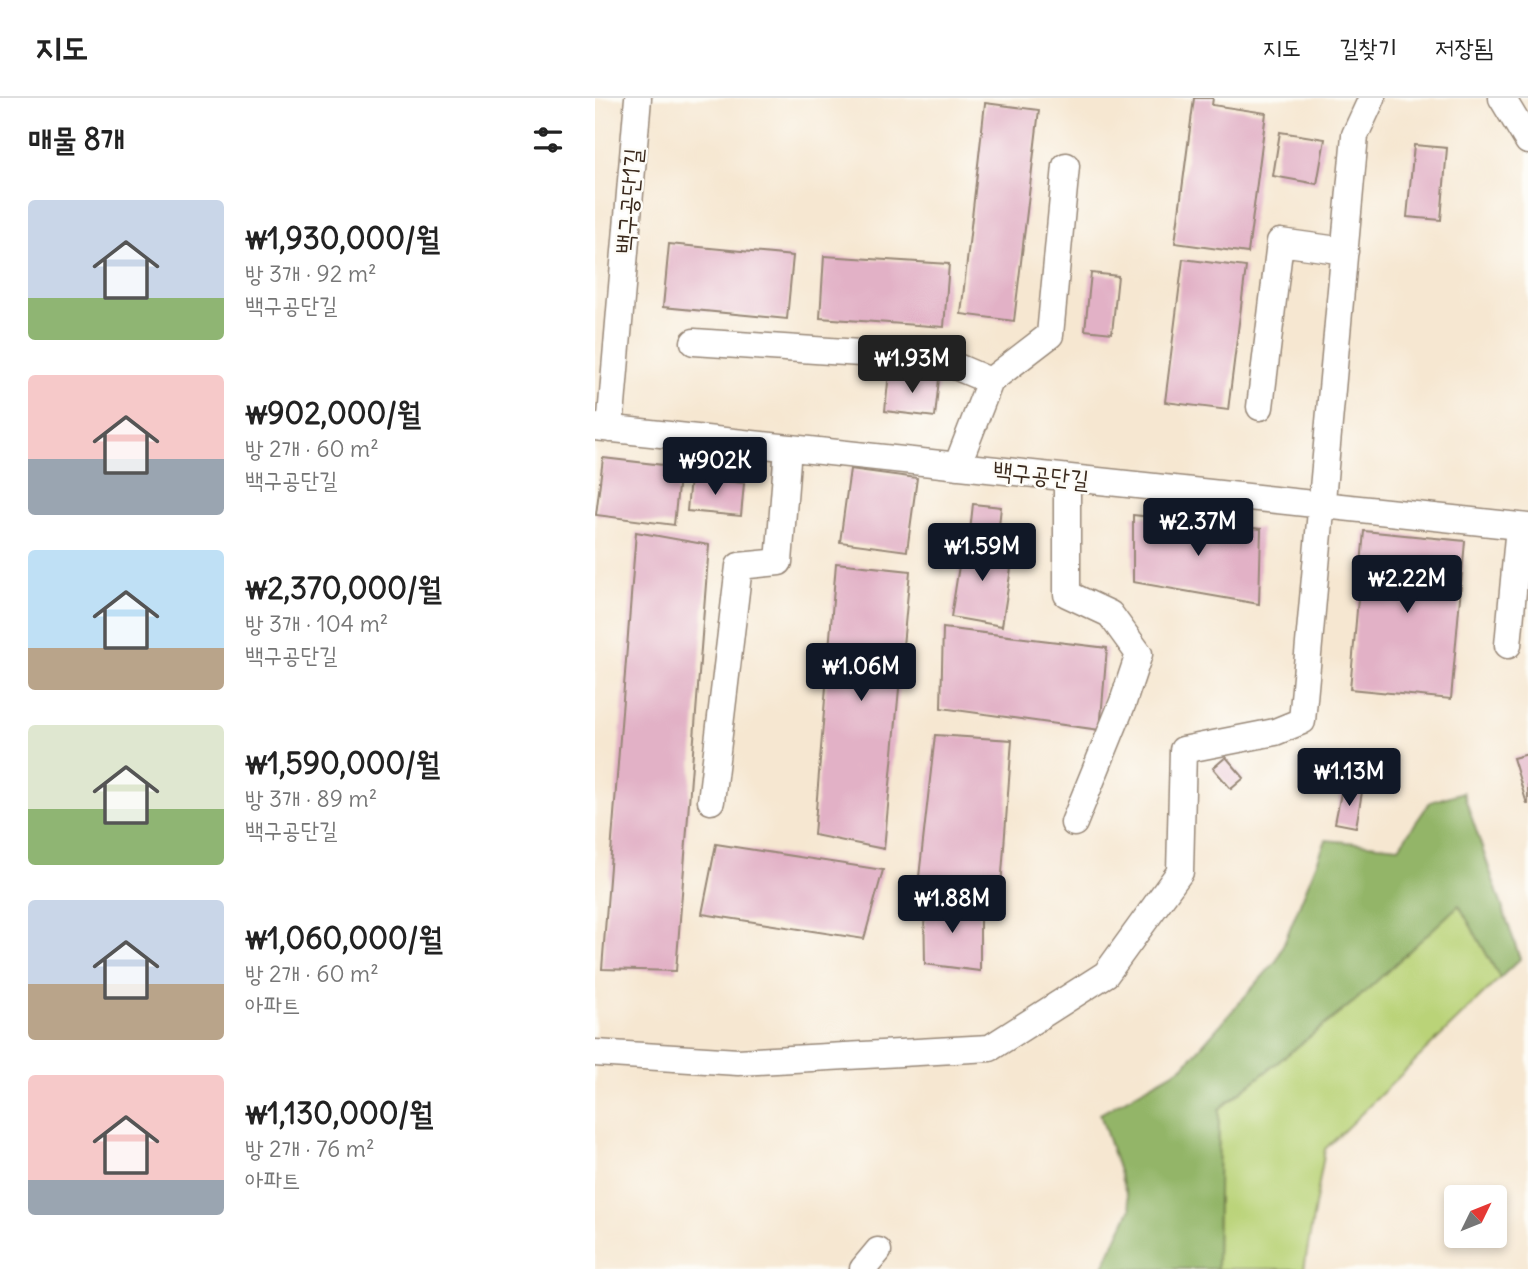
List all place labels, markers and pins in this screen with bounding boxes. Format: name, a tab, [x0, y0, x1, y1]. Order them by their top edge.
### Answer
pin: ₩1.93M	[855, 336, 969, 395]
pin: ₩902K	[666, 438, 764, 497]
pin: ₩2.37M	[1141, 498, 1255, 558]
pin: ₩1.59M	[925, 524, 1039, 583]
pin: ₩2.22M	[1350, 556, 1464, 615]
pin: ₩1.06M	[804, 644, 918, 703]
pin: ₩1.13M	[1292, 748, 1406, 808]
pin: ₩1.88M	[895, 876, 1009, 935]

